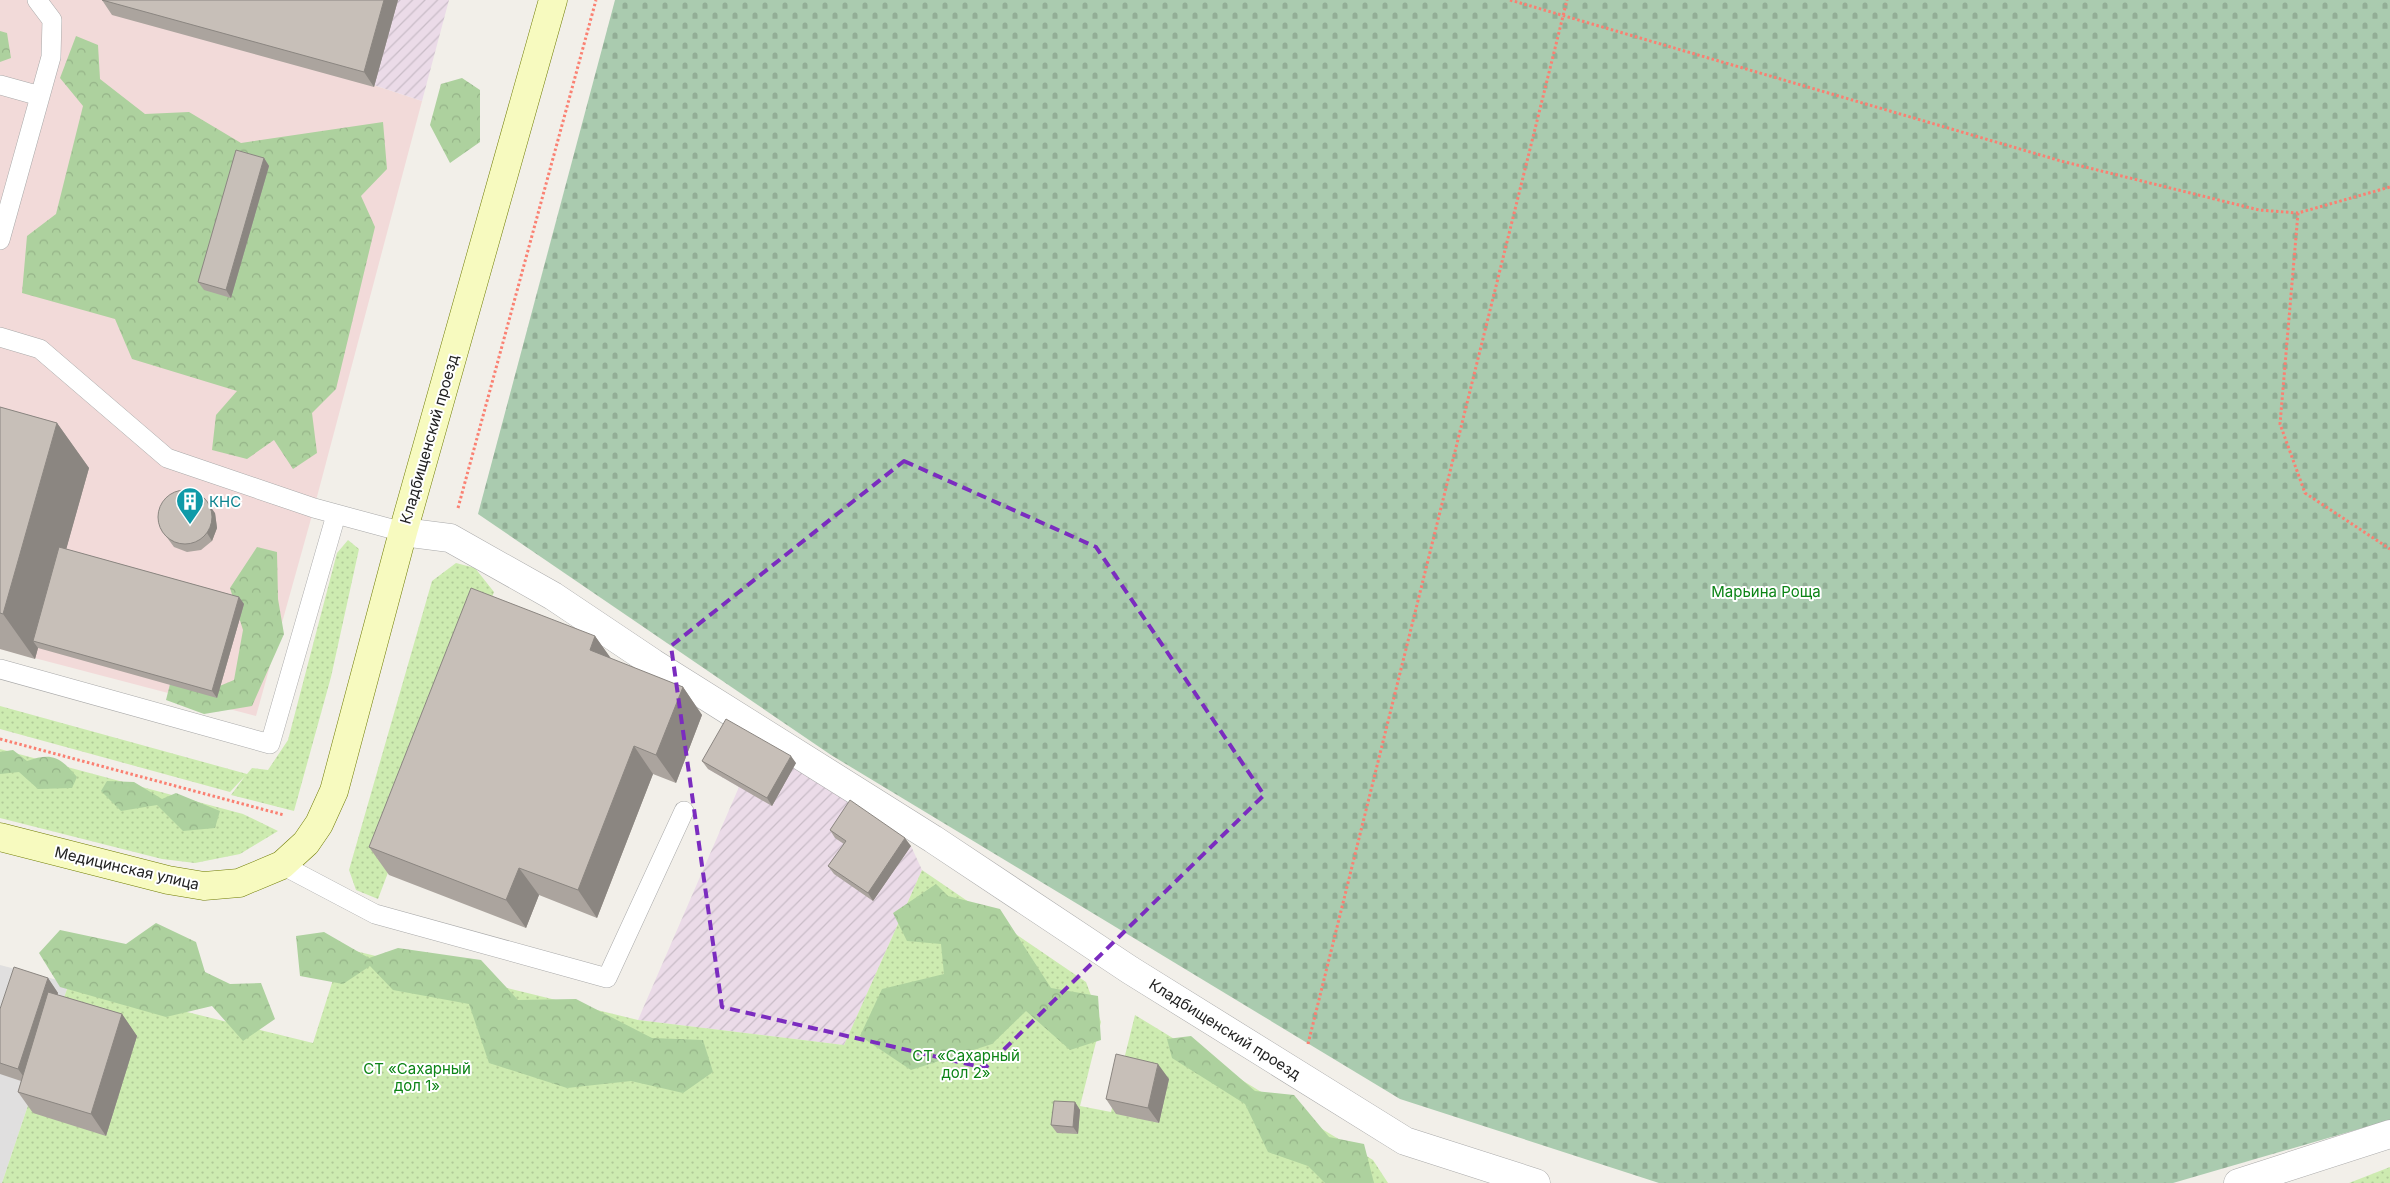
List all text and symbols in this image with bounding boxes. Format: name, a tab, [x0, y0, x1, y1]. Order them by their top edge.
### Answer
street label: Кладбищенский проезд	[396, 352, 462, 526]
building icon: КНС	[175, 486, 205, 525]
place label: КНС	[209, 492, 241, 511]
park label: Марьина Роща	[1711, 582, 1821, 601]
street label: Медицинская улица	[53, 842, 201, 894]
street label: Кладбищенский проезд	[1146, 974, 1304, 1084]
park label: СТ «Сахарный дол 2»	[912, 1046, 1020, 1082]
park label: СТ «Сахарный дол 1»	[363, 1059, 471, 1095]

